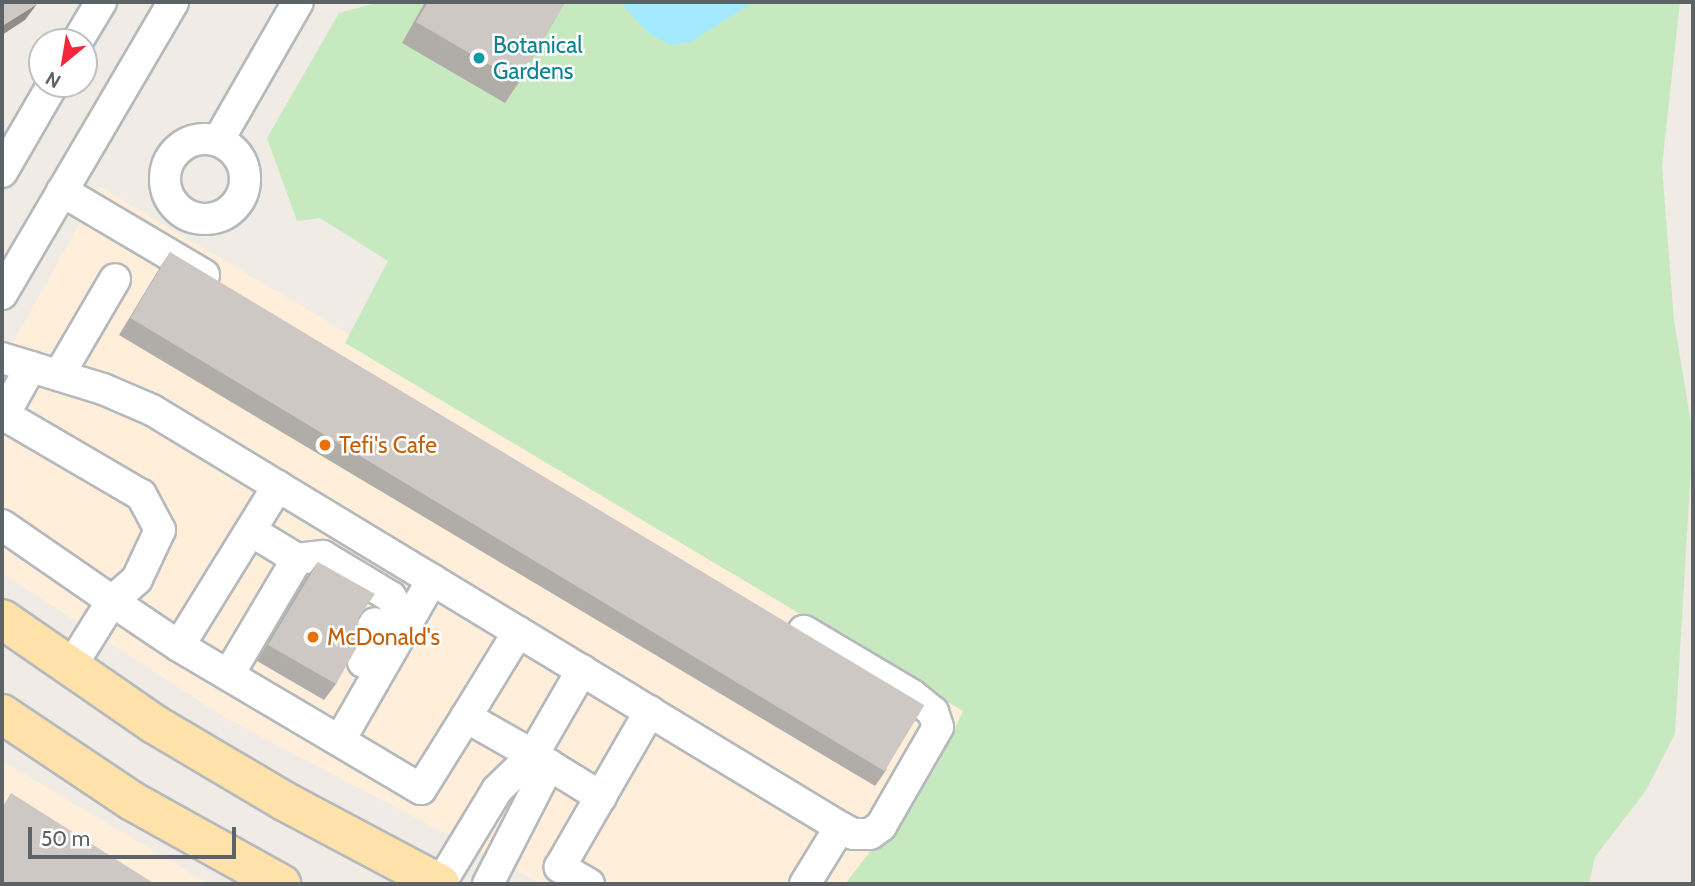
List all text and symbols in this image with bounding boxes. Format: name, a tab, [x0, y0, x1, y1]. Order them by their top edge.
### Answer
north arrow	[28, 28, 98, 98]
place label: Botanical Gardens	[493, 31, 583, 85]
marker: Botanical Gardens	[471, 50, 487, 66]
text: N	[42, 67, 65, 93]
place label: Tefi's Cafe	[339, 431, 437, 459]
marker: Tefi's Cafe	[317, 437, 333, 453]
place label: McDonald's	[327, 623, 440, 651]
marker: McDonald's	[305, 629, 321, 645]
scale bar	[32, 812, 240, 856]
text: 50 m	[41, 826, 90, 851]

